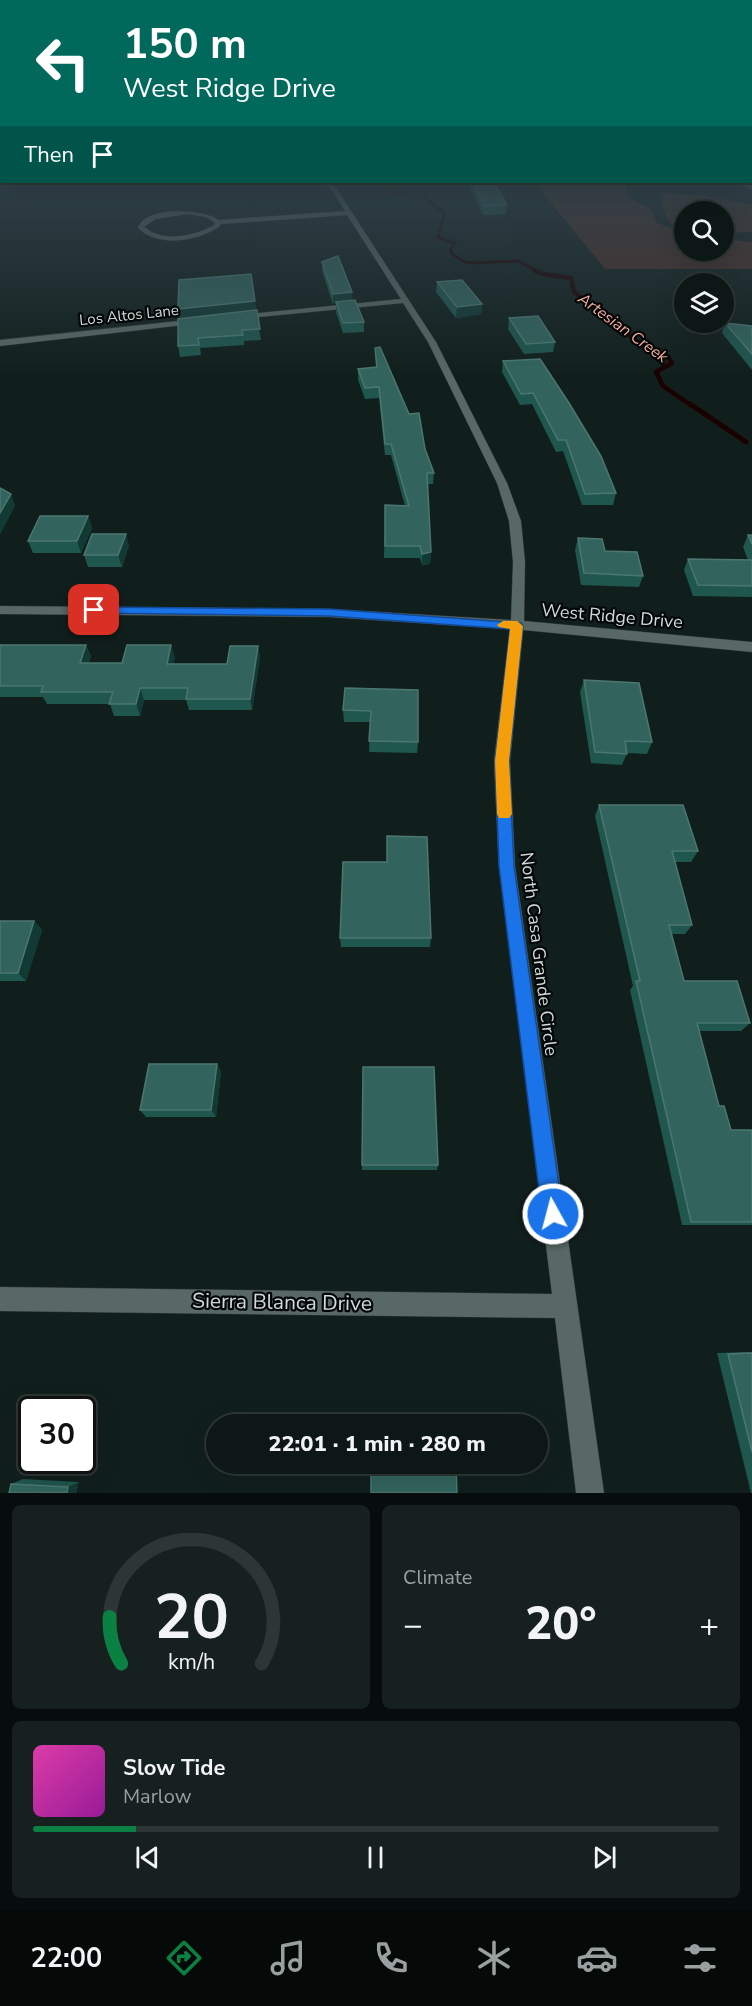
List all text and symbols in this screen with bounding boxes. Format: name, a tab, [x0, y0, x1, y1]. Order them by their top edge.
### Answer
text: 150 m	[123, 16, 247, 73]
icon: left	[24, 24, 102, 102]
text: West Ridge Drive	[123, 70, 336, 107]
icon: arrive	[86, 138, 119, 171]
text: Then	[24, 140, 74, 170]
map controls	[674, 201, 734, 333]
button: search	[674, 201, 734, 261]
button: layers	[674, 273, 734, 333]
water label: Artesian Creek	[573, 287, 673, 369]
street label: Los Altos Lane	[78, 300, 180, 330]
pin	[68, 584, 119, 635]
icon: arrive	[77, 593, 110, 626]
street label: West Ridge Drive	[540, 598, 684, 634]
street label: North Casa Grande Circle	[515, 851, 563, 1057]
position arrow	[521, 1182, 585, 1246]
street label: Sierra Blanca Drive	[192, 1286, 372, 1318]
speed limit sign: 30	[18, 1396, 96, 1474]
text: 22:01 · 1 min · 280 m	[268, 1429, 486, 1459]
text: Climate	[403, 1564, 472, 1591]
text: 20	[154, 1575, 228, 1660]
text: 20°	[525, 1594, 597, 1655]
text: −	[403, 1603, 423, 1648]
text: +	[699, 1603, 719, 1648]
text: km/h	[167, 1647, 215, 1677]
text: Slow Tide	[123, 1753, 225, 1783]
text: Marlow	[123, 1783, 191, 1810]
icon: previous	[131, 1841, 164, 1874]
icon: pause	[359, 1841, 392, 1874]
icon: next	[588, 1841, 621, 1874]
icon: directions	[163, 1937, 205, 1979]
icon: music	[267, 1937, 309, 1979]
icon: phone	[370, 1937, 412, 1979]
icon: climate	[473, 1937, 515, 1979]
icon: car	[576, 1937, 618, 1979]
icon: filters	[679, 1937, 721, 1979]
text: 22:00	[31, 1940, 102, 1977]

